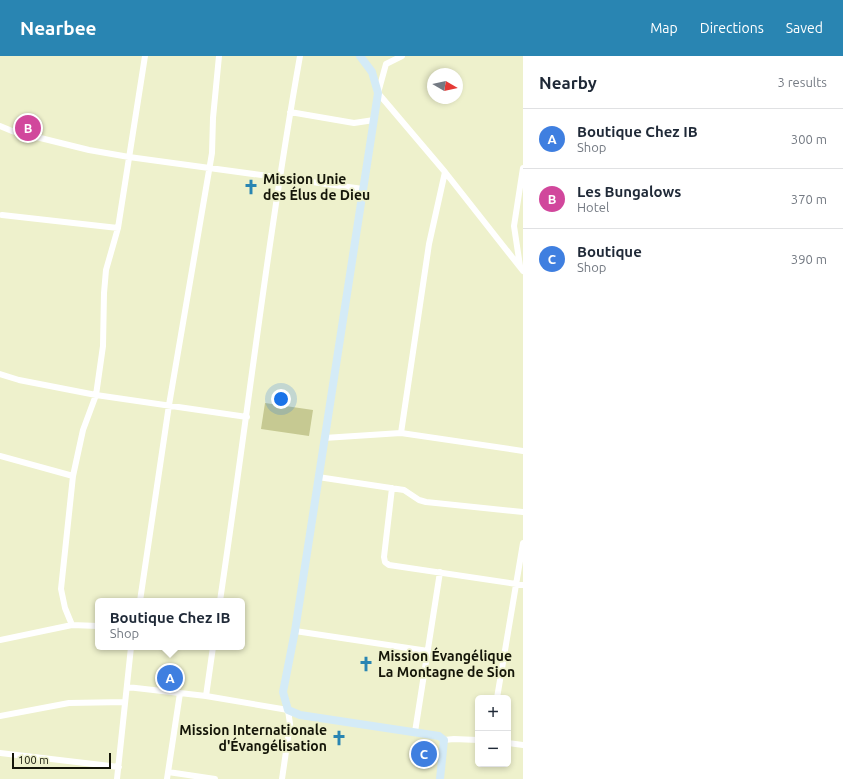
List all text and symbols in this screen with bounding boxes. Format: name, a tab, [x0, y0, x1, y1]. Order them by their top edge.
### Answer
text: Nearbee	[20, 17, 97, 39]
text: Map	[650, 20, 678, 36]
text: Directions	[700, 20, 764, 36]
text: Saved	[786, 20, 823, 36]
north arrow	[427, 68, 463, 104]
text: Nearby	[539, 73, 597, 92]
text: 3 results	[777, 75, 827, 89]
pin: B	[15, 113, 41, 143]
text: Boutique Chez IB	[577, 123, 698, 140]
text: A	[547, 132, 557, 146]
text: 300 m	[791, 132, 827, 146]
text: Shop	[577, 140, 606, 154]
place label: Mission Unie des Élus de Dieu	[263, 171, 370, 203]
church icon: Mission Unie des Élus de Dieu	[242, 178, 260, 196]
text: Les Bungalows	[577, 183, 681, 200]
text: B	[548, 192, 556, 206]
text: 370 m	[791, 192, 827, 206]
text: Hotel	[577, 200, 609, 214]
text: Boutique	[577, 243, 642, 260]
text: C	[548, 252, 556, 266]
text: 390 m	[791, 252, 827, 266]
text: Shop	[577, 260, 606, 274]
your location	[271, 389, 291, 409]
popup	[95, 598, 245, 650]
text: Boutique Chez IB	[110, 609, 230, 626]
text: Shop	[110, 626, 139, 640]
place label: Mission Évangélique La Montagne de Sion	[378, 647, 515, 680]
church icon: Mission Évangélique La Montagne de Sion	[357, 655, 375, 673]
pin: A	[157, 663, 183, 693]
map controls	[475, 695, 511, 767]
button: +	[475, 695, 511, 731]
place label: Mission Internationale d'Évangélisation	[179, 722, 327, 754]
church icon: Mission Internationale d'Évangélisation	[330, 729, 348, 747]
button: −	[475, 731, 511, 767]
pin: C	[411, 739, 437, 769]
scale bar	[12, 751, 111, 770]
text: 100 m	[18, 754, 49, 766]

